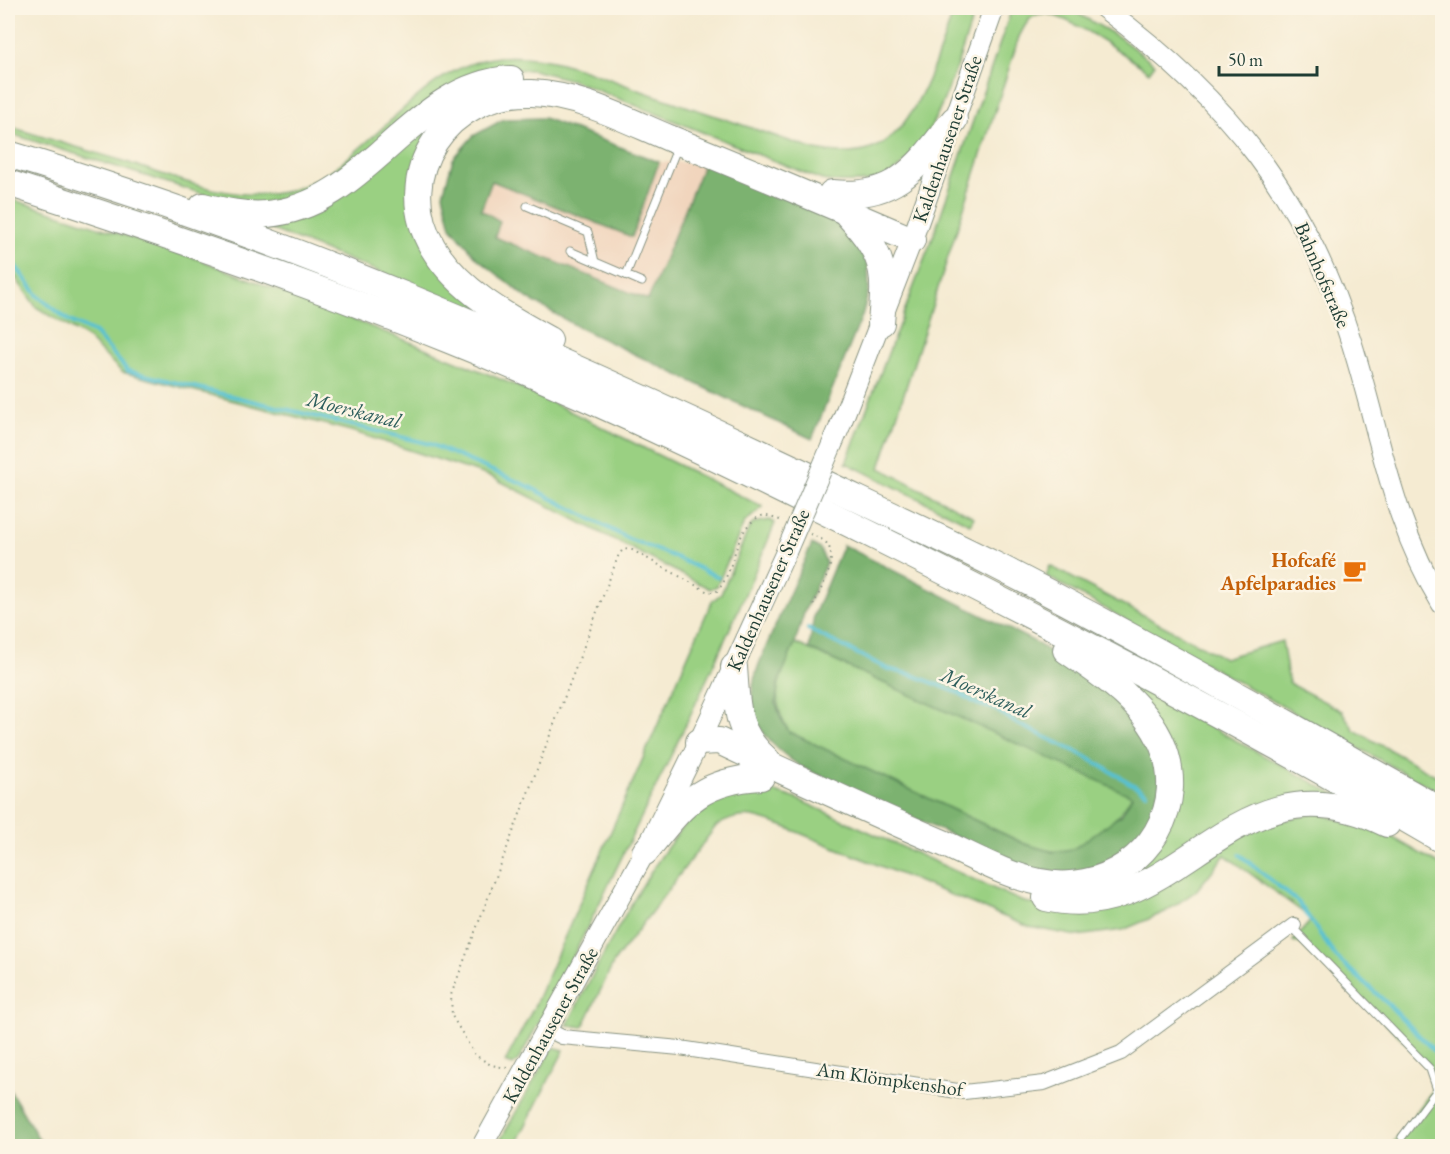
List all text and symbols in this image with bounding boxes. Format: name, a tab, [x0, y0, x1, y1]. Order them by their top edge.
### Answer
scale bar	[1219, 39, 1316, 77]
text: 50 m	[1228, 48, 1263, 71]
street label: Kaldenhausener Straße	[906, 52, 988, 226]
street label: Bahnhofstraße	[1289, 218, 1357, 332]
water label: Moerskanal	[302, 384, 405, 434]
street label: Kaldenhausener Straße	[721, 505, 816, 675]
place label: Hofcafé Apfelparadies	[1220, 547, 1336, 596]
cafe icon: Hofcafé Apfelparadies	[1341, 558, 1367, 584]
water label: Moerskanal	[935, 660, 1036, 725]
street label: Kaldenhausener Straße	[496, 942, 604, 1108]
street label: Am Klömpkenshof	[814, 1056, 968, 1103]

